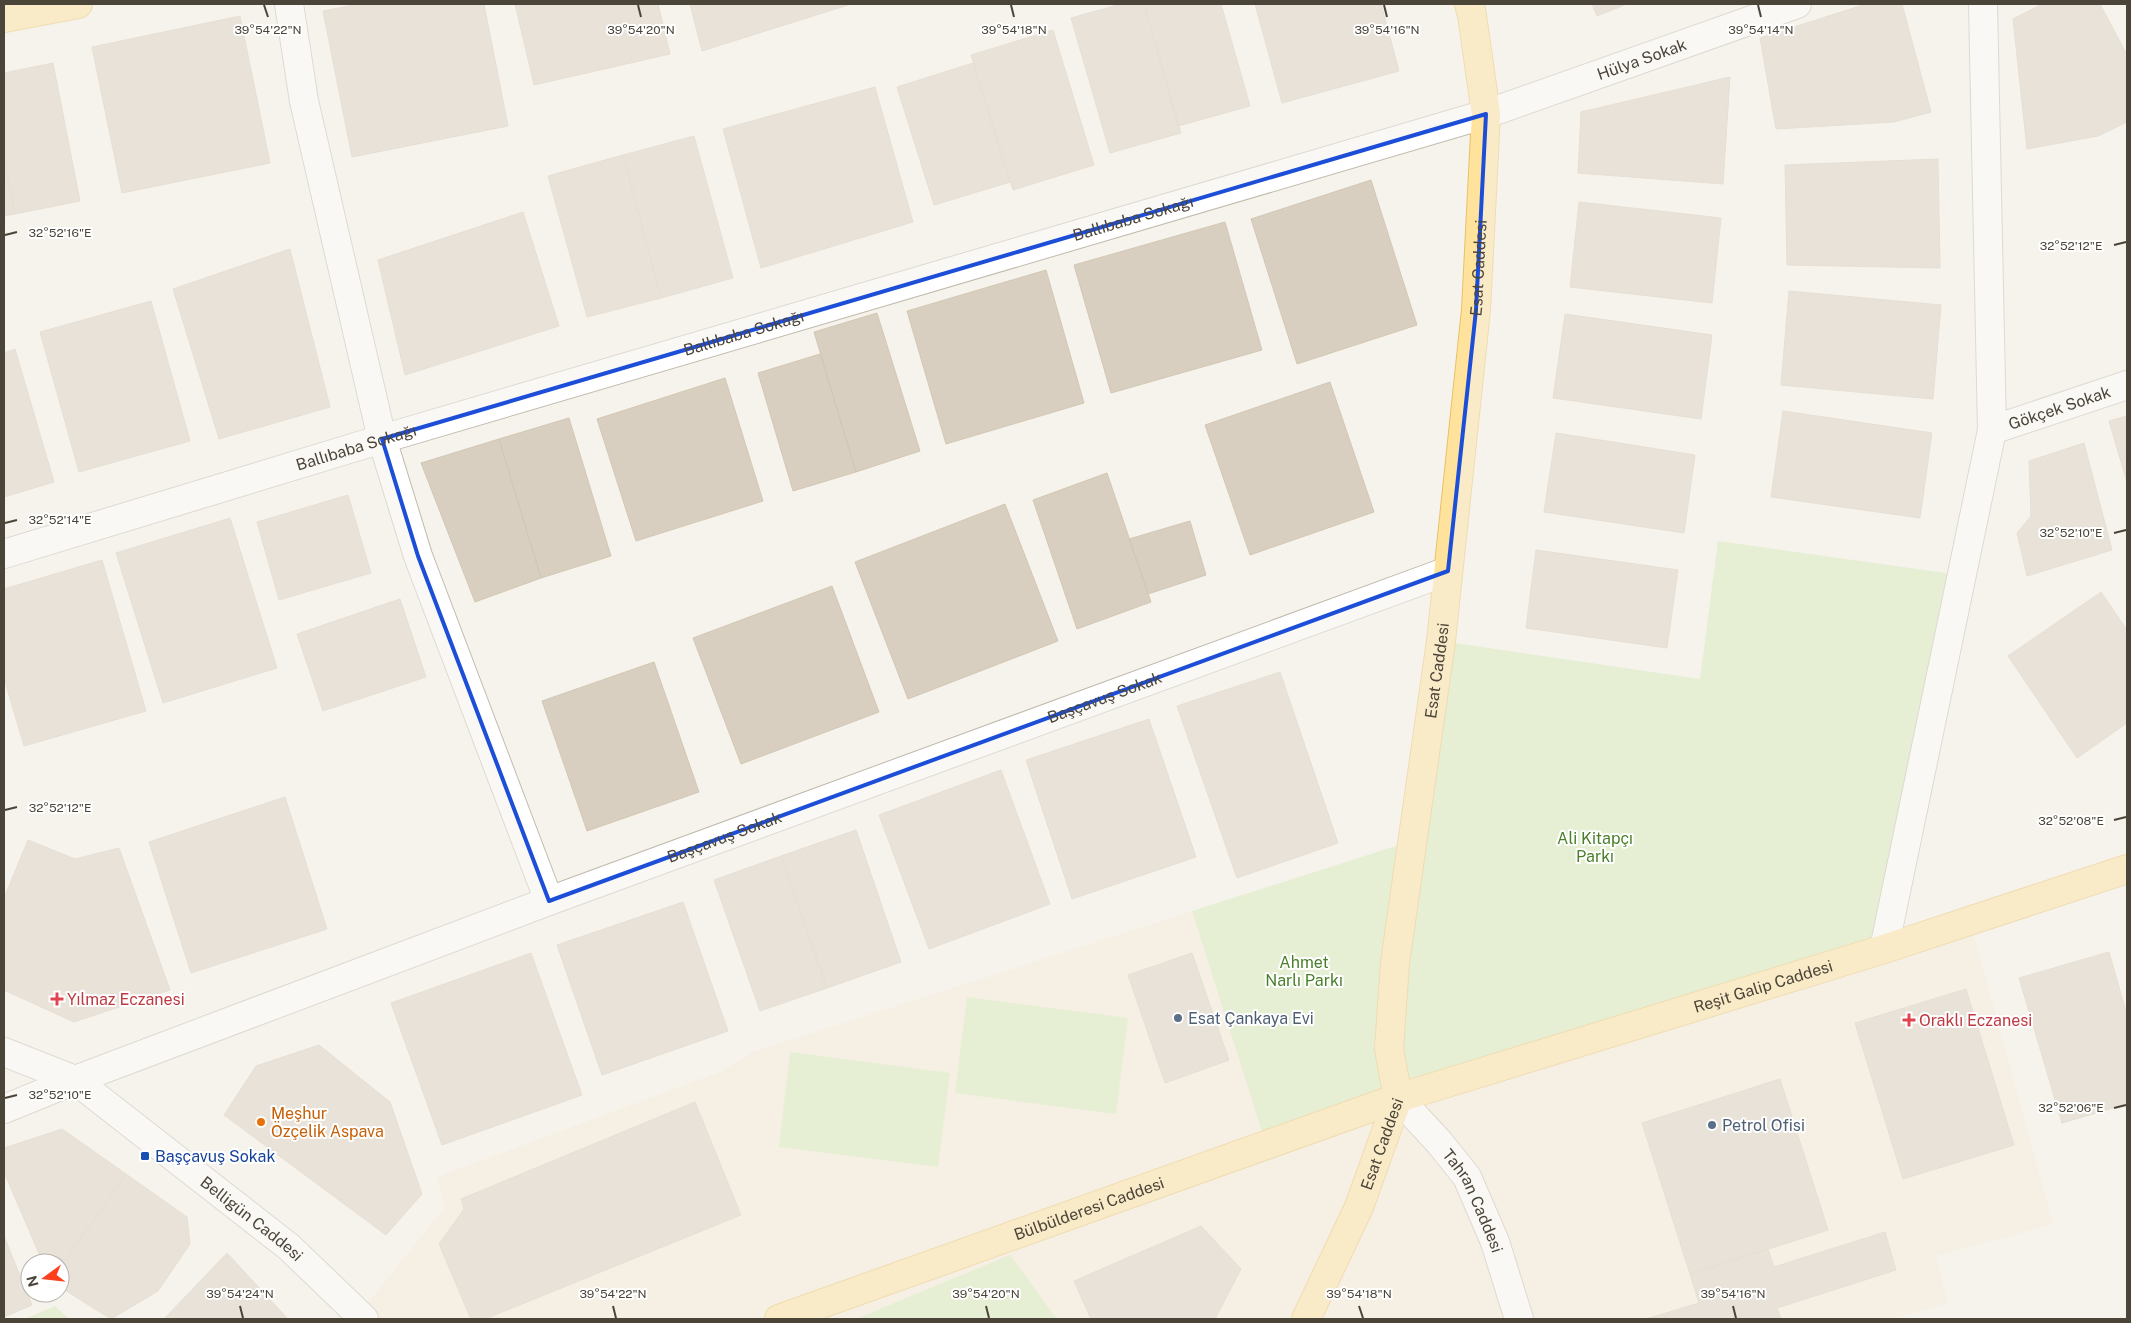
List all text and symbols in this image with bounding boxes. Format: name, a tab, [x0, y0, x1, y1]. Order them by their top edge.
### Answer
text: 39°54'22"N	[234, 23, 302, 37]
text: 39°54'20"N	[607, 23, 675, 37]
text: 39°54'18"N	[981, 23, 1047, 37]
text: 39°54'16"N	[1354, 23, 1420, 37]
text: 39°54'14"N	[1728, 23, 1794, 37]
street label: Hülya Sokak	[1594, 34, 1689, 84]
street label: Ballıbaba Sokağı	[1071, 191, 1196, 245]
street label: Esat Caddesi	[1466, 219, 1490, 317]
text: 32°52'16"E	[29, 226, 92, 240]
text: 32°52'12"E	[2040, 239, 2102, 253]
street label: Ballıbaba Sokağı	[681, 306, 806, 359]
street label: Gökçek Sokak	[2006, 382, 2113, 433]
street label: Ballıbaba Sokağı	[294, 420, 419, 474]
text: 32°52'14"E	[28, 513, 92, 527]
text: 32°52'10"E	[2040, 526, 2102, 540]
street label: Esat Caddesi	[1421, 622, 1452, 720]
street label: Başçavuş Sokak	[1045, 667, 1164, 727]
text: 32°52'12"E	[29, 801, 91, 815]
street label: Başçavuş Sokak	[664, 807, 784, 866]
text: 32°52'08"E	[2038, 814, 2104, 828]
park label: Ali Kitapçı Parkı	[1557, 829, 1633, 866]
park label: Ahmet Narlı Parkı	[1265, 953, 1343, 990]
street label: Reşit Galip Caddesi	[1691, 956, 1835, 1016]
place label: Yılmaz Eczanesi	[67, 990, 185, 1009]
marker: Yılmaz Eczanesi	[51, 993, 63, 1005]
place label: Esat Çankaya Evi	[1188, 1009, 1314, 1028]
place label: Oraklı Eczanesi	[1919, 1011, 2032, 1030]
marker: Esat Çankaya Evi	[1172, 1012, 1184, 1024]
marker: Oraklı Eczanesi	[1903, 1014, 1915, 1026]
text: 32°52'10"E	[29, 1088, 91, 1102]
street label: Esat Caddesi	[1356, 1095, 1407, 1192]
text: 32°52'06"E	[2038, 1101, 2104, 1115]
place label: Meşhur Özçelik Aspava	[271, 1104, 384, 1141]
marker: Meşhur Özçelik Aspava	[255, 1116, 267, 1128]
place label: Petrol Ofisi	[1722, 1116, 1805, 1135]
marker: Petrol Ofisi	[1706, 1119, 1718, 1131]
street label: Tahran Caddesi	[1439, 1145, 1507, 1255]
place label: Başçavuş Sokak	[155, 1147, 275, 1166]
marker: Başçavuş Sokak	[139, 1150, 151, 1162]
street label: Belligün Caddesi	[197, 1172, 307, 1265]
street label: Bülbülderesi Caddesi	[1011, 1173, 1166, 1244]
north arrow	[20, 1253, 70, 1303]
text: N	[23, 1274, 42, 1289]
text: 39°54'24"N	[206, 1287, 274, 1301]
text: 39°54'22"N	[579, 1287, 647, 1301]
text: 39°54'20"N	[952, 1287, 1020, 1301]
text: 39°54'18"N	[1326, 1287, 1392, 1301]
text: 39°54'16"N	[1700, 1287, 1766, 1301]

